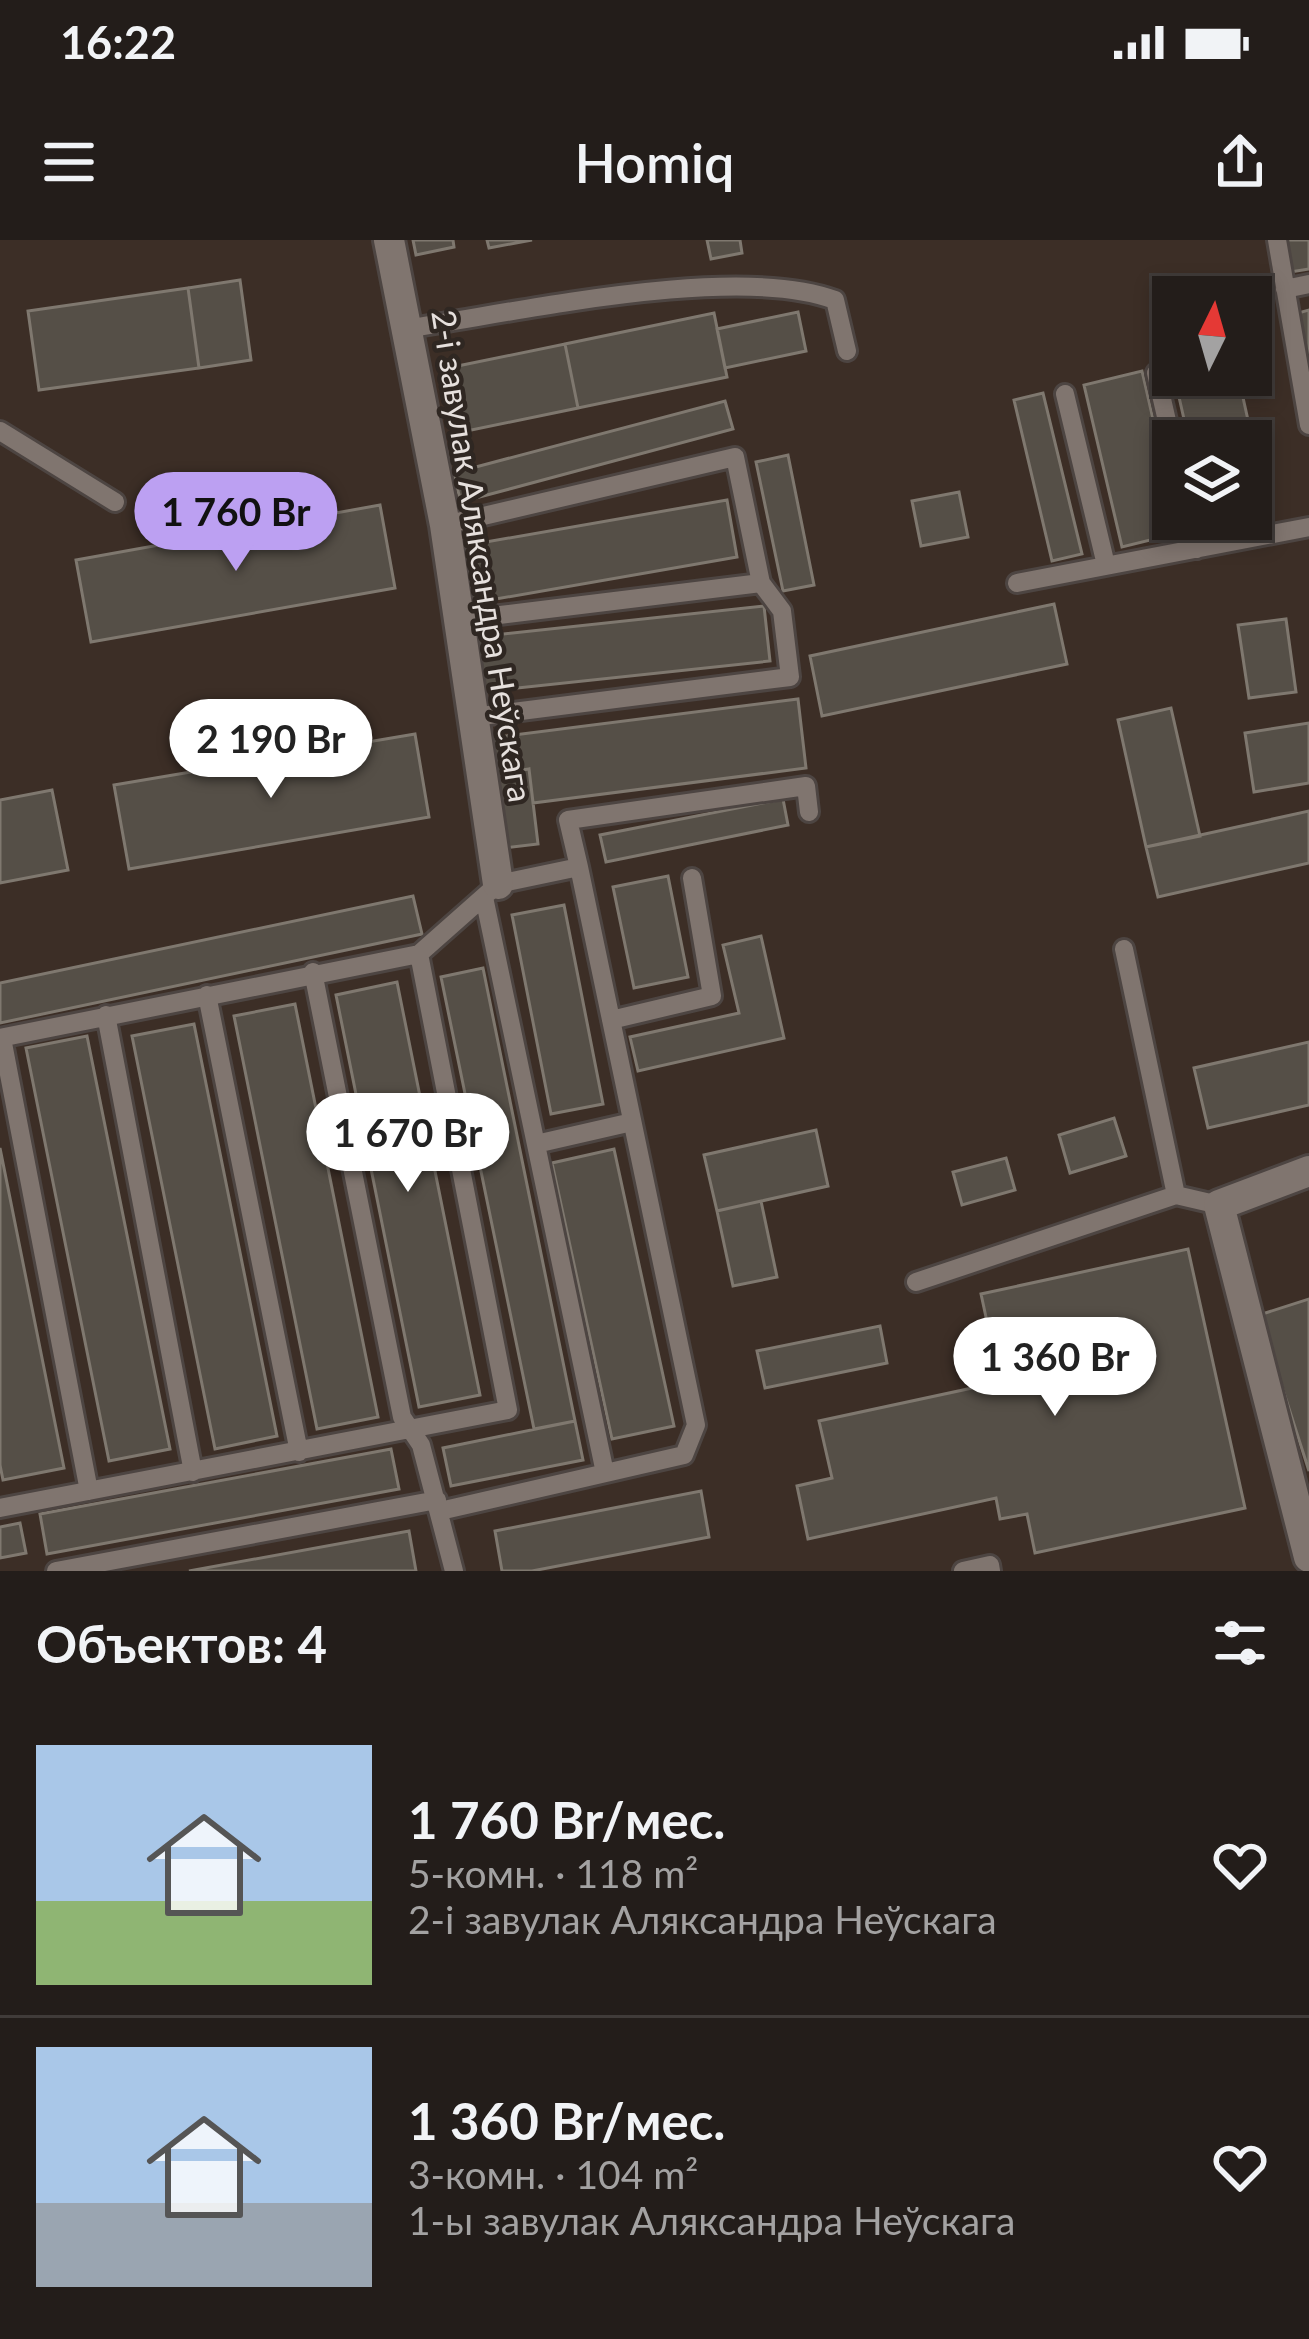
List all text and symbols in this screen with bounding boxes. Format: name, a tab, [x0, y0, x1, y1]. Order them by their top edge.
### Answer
text: 16:22	[60, 15, 176, 69]
icon: menu	[36, 129, 102, 195]
icon: share	[1207, 129, 1273, 195]
text: Homiq	[574, 130, 735, 195]
north arrow	[1152, 276, 1272, 396]
map controls	[1152, 276, 1272, 540]
street label: 2-і завулак Аляксандра Неўскага	[424, 307, 542, 805]
button: layers	[1152, 420, 1272, 540]
pin: 1 760 Br	[112, 472, 360, 574]
text: 1 760 Br	[161, 488, 311, 534]
pin: 2 190 Br	[147, 699, 395, 801]
text: 2 190 Br	[196, 715, 346, 761]
pin: 1 670 Br	[284, 1093, 532, 1195]
text: 1 670 Br	[333, 1109, 483, 1155]
pin: 1 360 Br	[931, 1317, 1179, 1419]
text: 1 360 Br	[980, 1333, 1130, 1379]
icon: filters	[1207, 1610, 1273, 1676]
text: Объектов: 4	[36, 1613, 327, 1674]
text: 1 760 Br/мес.	[408, 1789, 725, 1850]
icon: home	[132, 1793, 276, 1937]
icon: heart	[1207, 1832, 1273, 1898]
text: 5-комн. · 118 m²	[408, 1850, 698, 1896]
text: 2-і завулак Аляксандра Неўскага	[408, 1896, 997, 1942]
text: 1 360 Br/мес.	[408, 2090, 725, 2151]
icon: home	[132, 2095, 276, 2239]
icon: heart	[1207, 2134, 1273, 2200]
text: 3-комн. · 104 m²	[408, 2151, 698, 2197]
text: 1-ы завулак Аляксандра Неўскага	[408, 2197, 1015, 2243]

